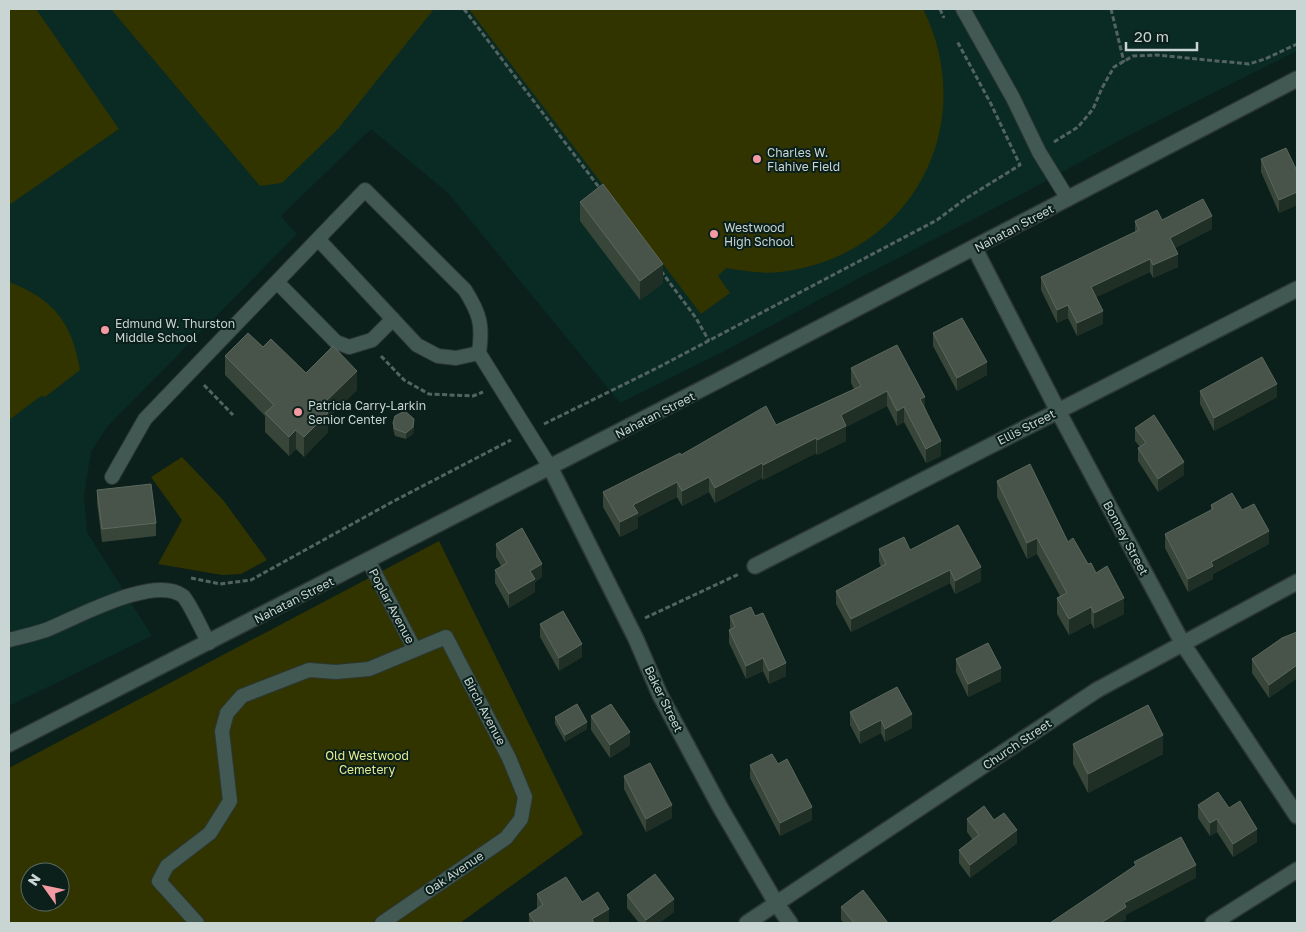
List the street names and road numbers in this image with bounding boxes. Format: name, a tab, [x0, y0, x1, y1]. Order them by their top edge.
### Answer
street label: Nahatan Street	[972, 201, 1056, 255]
street label: Nahatan Street	[613, 388, 698, 442]
street label: Ellis Street	[994, 406, 1058, 448]
street label: Bonney Street	[1100, 498, 1152, 578]
street label: Poplar Avenue	[366, 566, 418, 646]
street label: Nahatan Street	[252, 573, 337, 627]
street label: Baker Street	[642, 664, 687, 735]
street label: Birch Avenue	[461, 674, 509, 748]
street label: Church Street	[980, 715, 1054, 773]
street label: Oak Avenue	[422, 848, 486, 898]

